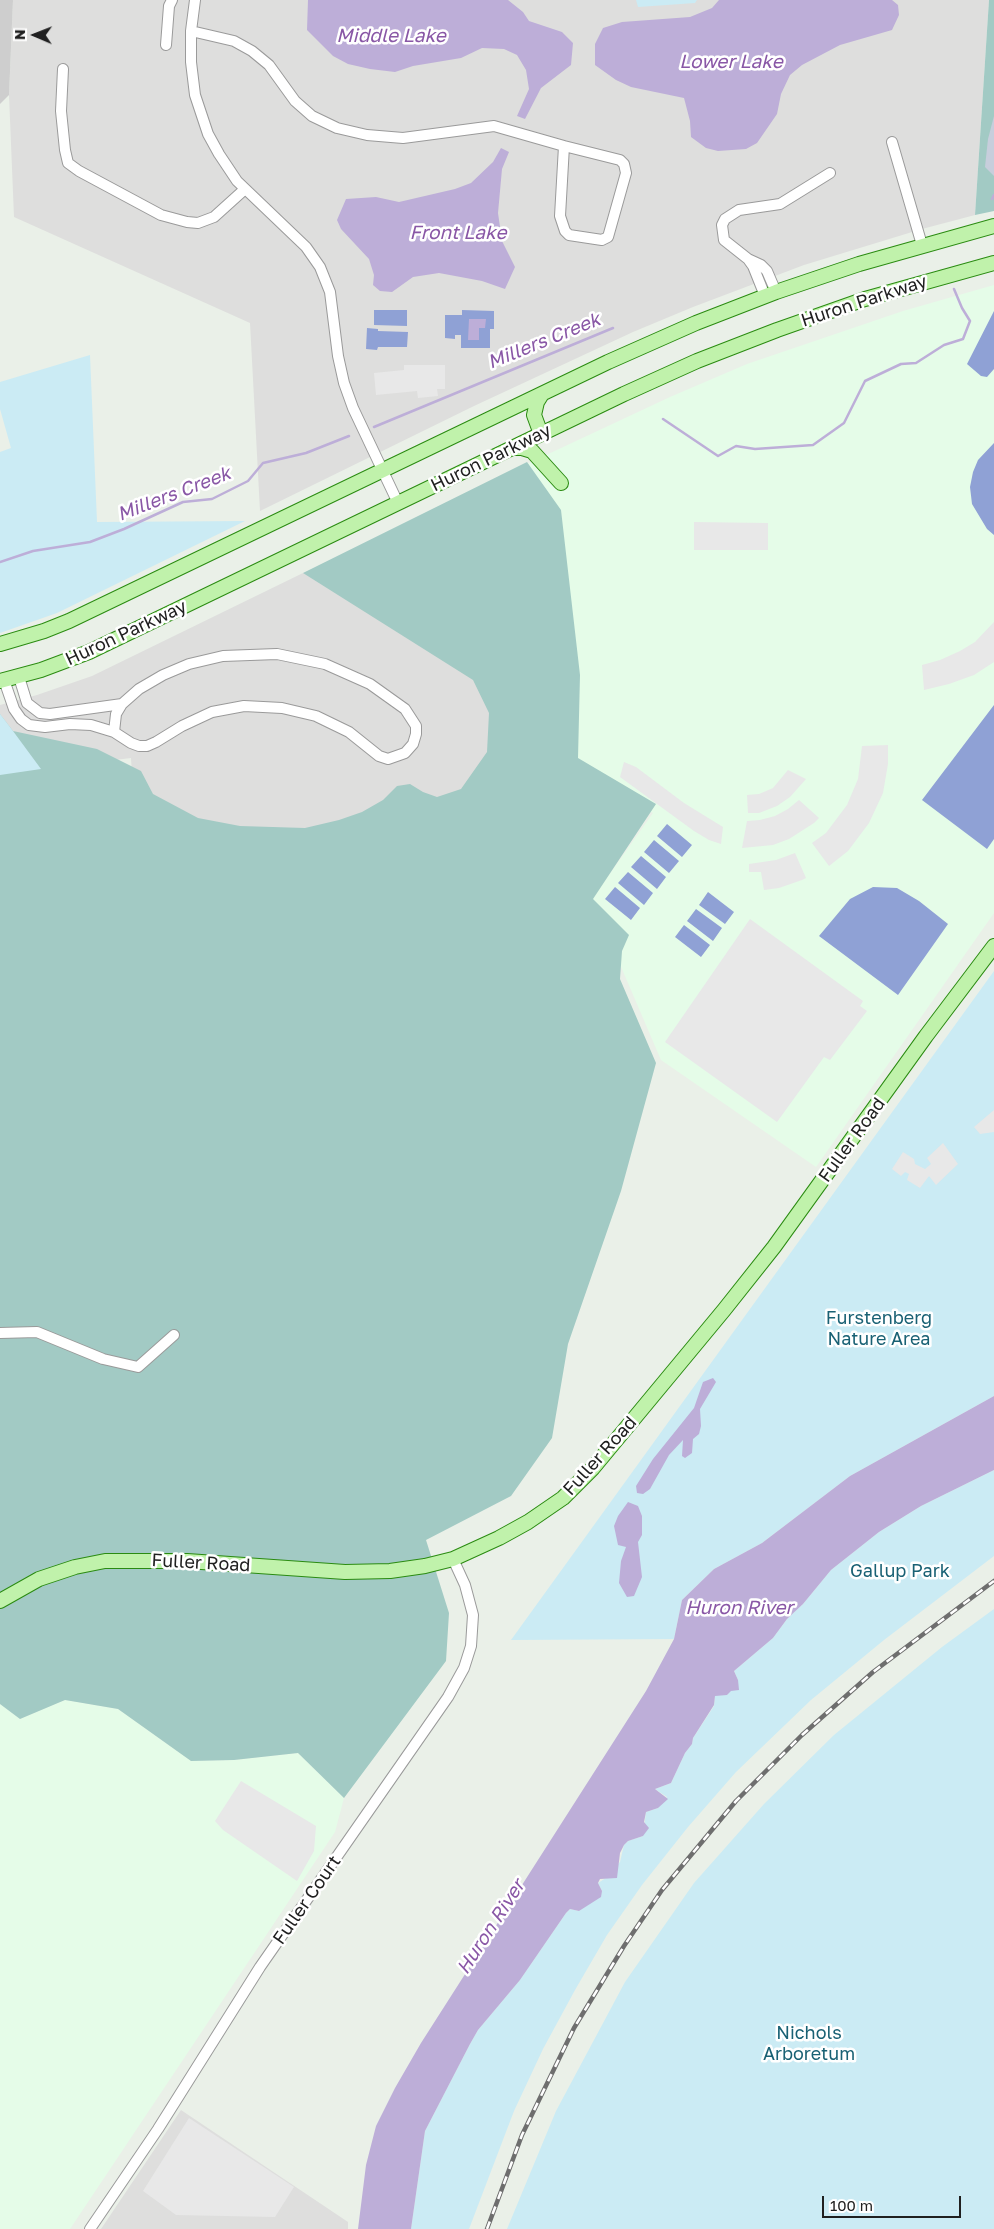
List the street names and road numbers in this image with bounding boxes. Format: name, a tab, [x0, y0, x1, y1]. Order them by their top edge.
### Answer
street label: Huron Parkway	[798, 270, 930, 332]
street label: Huron Parkway	[427, 420, 555, 496]
street label: Huron Parkway	[62, 596, 190, 670]
street label: Fuller Road	[814, 1094, 890, 1186]
street label: Fuller Road	[559, 1412, 641, 1500]
street label: Fuller Road	[151, 1550, 251, 1576]
street label: Fuller Court	[268, 1851, 346, 1949]

